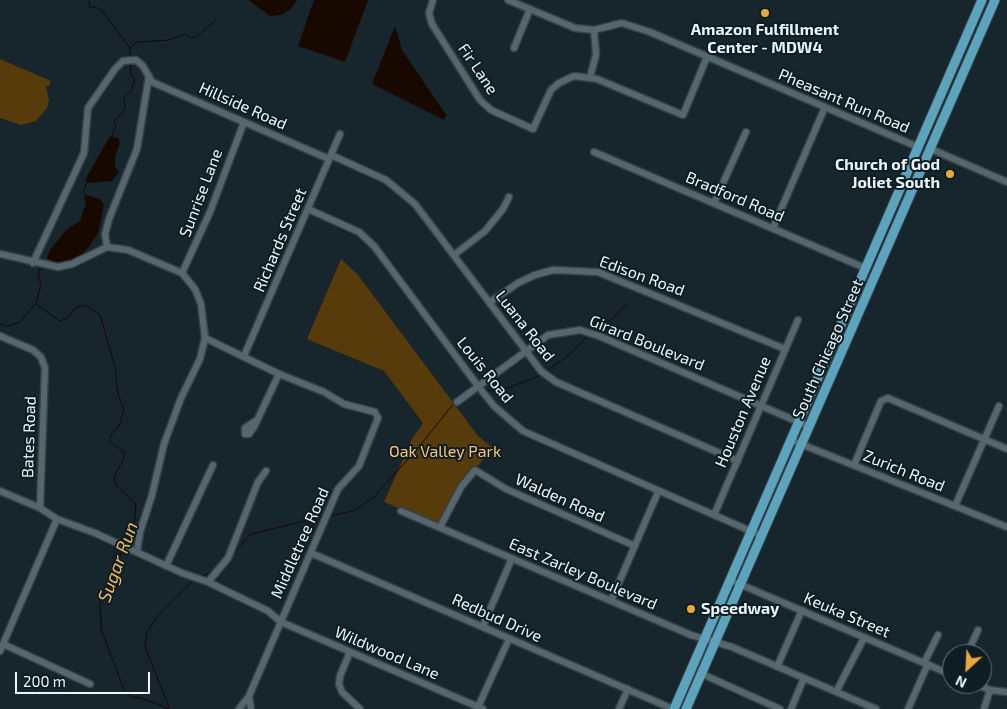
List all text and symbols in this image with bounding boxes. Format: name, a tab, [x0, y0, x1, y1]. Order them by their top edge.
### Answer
marker: Amazon Fulfillment Center - MDW4	[759, 7, 771, 19]
place label: Amazon Fulfillment Center - MDW4	[691, 20, 839, 58]
street label: Fir Lane	[454, 40, 502, 98]
street label: Pheasant Run Road	[775, 65, 913, 137]
street label: Hillside Road	[196, 78, 290, 134]
street label: Sunrise Lane	[175, 146, 227, 240]
place label: Church of God Joliet South	[835, 155, 940, 193]
street label: Bradford Road	[683, 168, 787, 226]
marker: Church of God Joliet South	[944, 168, 956, 180]
street label: Richards Street	[249, 185, 311, 295]
street label: Edison Road	[597, 252, 687, 300]
street label: South Chicago Street	[788, 276, 868, 422]
street label: Luana Road	[491, 287, 559, 365]
street label: Girard Boulevard	[587, 311, 707, 375]
street label: Louis Road	[453, 333, 517, 407]
street label: Houston Avenue	[711, 354, 775, 470]
street label: Bates Road	[18, 396, 40, 478]
park label: Oak Valley Park	[389, 442, 501, 462]
street label: Zurich Road	[860, 446, 948, 496]
street label: Walden Road	[512, 470, 608, 526]
street label: Middletree Road	[267, 484, 333, 602]
water label: Sugar Run	[94, 519, 142, 605]
street label: East Zarley Boulevard	[506, 534, 660, 614]
street label: Keuka Street	[801, 588, 893, 642]
street label: Redbud Drive	[449, 590, 545, 646]
place label: Speedway	[701, 599, 779, 619]
marker: Speedway	[685, 603, 697, 615]
street label: Wildwood Lane	[332, 622, 442, 684]
north arrow	[942, 644, 992, 694]
scale bar	[18, 662, 152, 694]
text: 200 m	[23, 672, 66, 690]
text: N	[953, 672, 969, 692]

